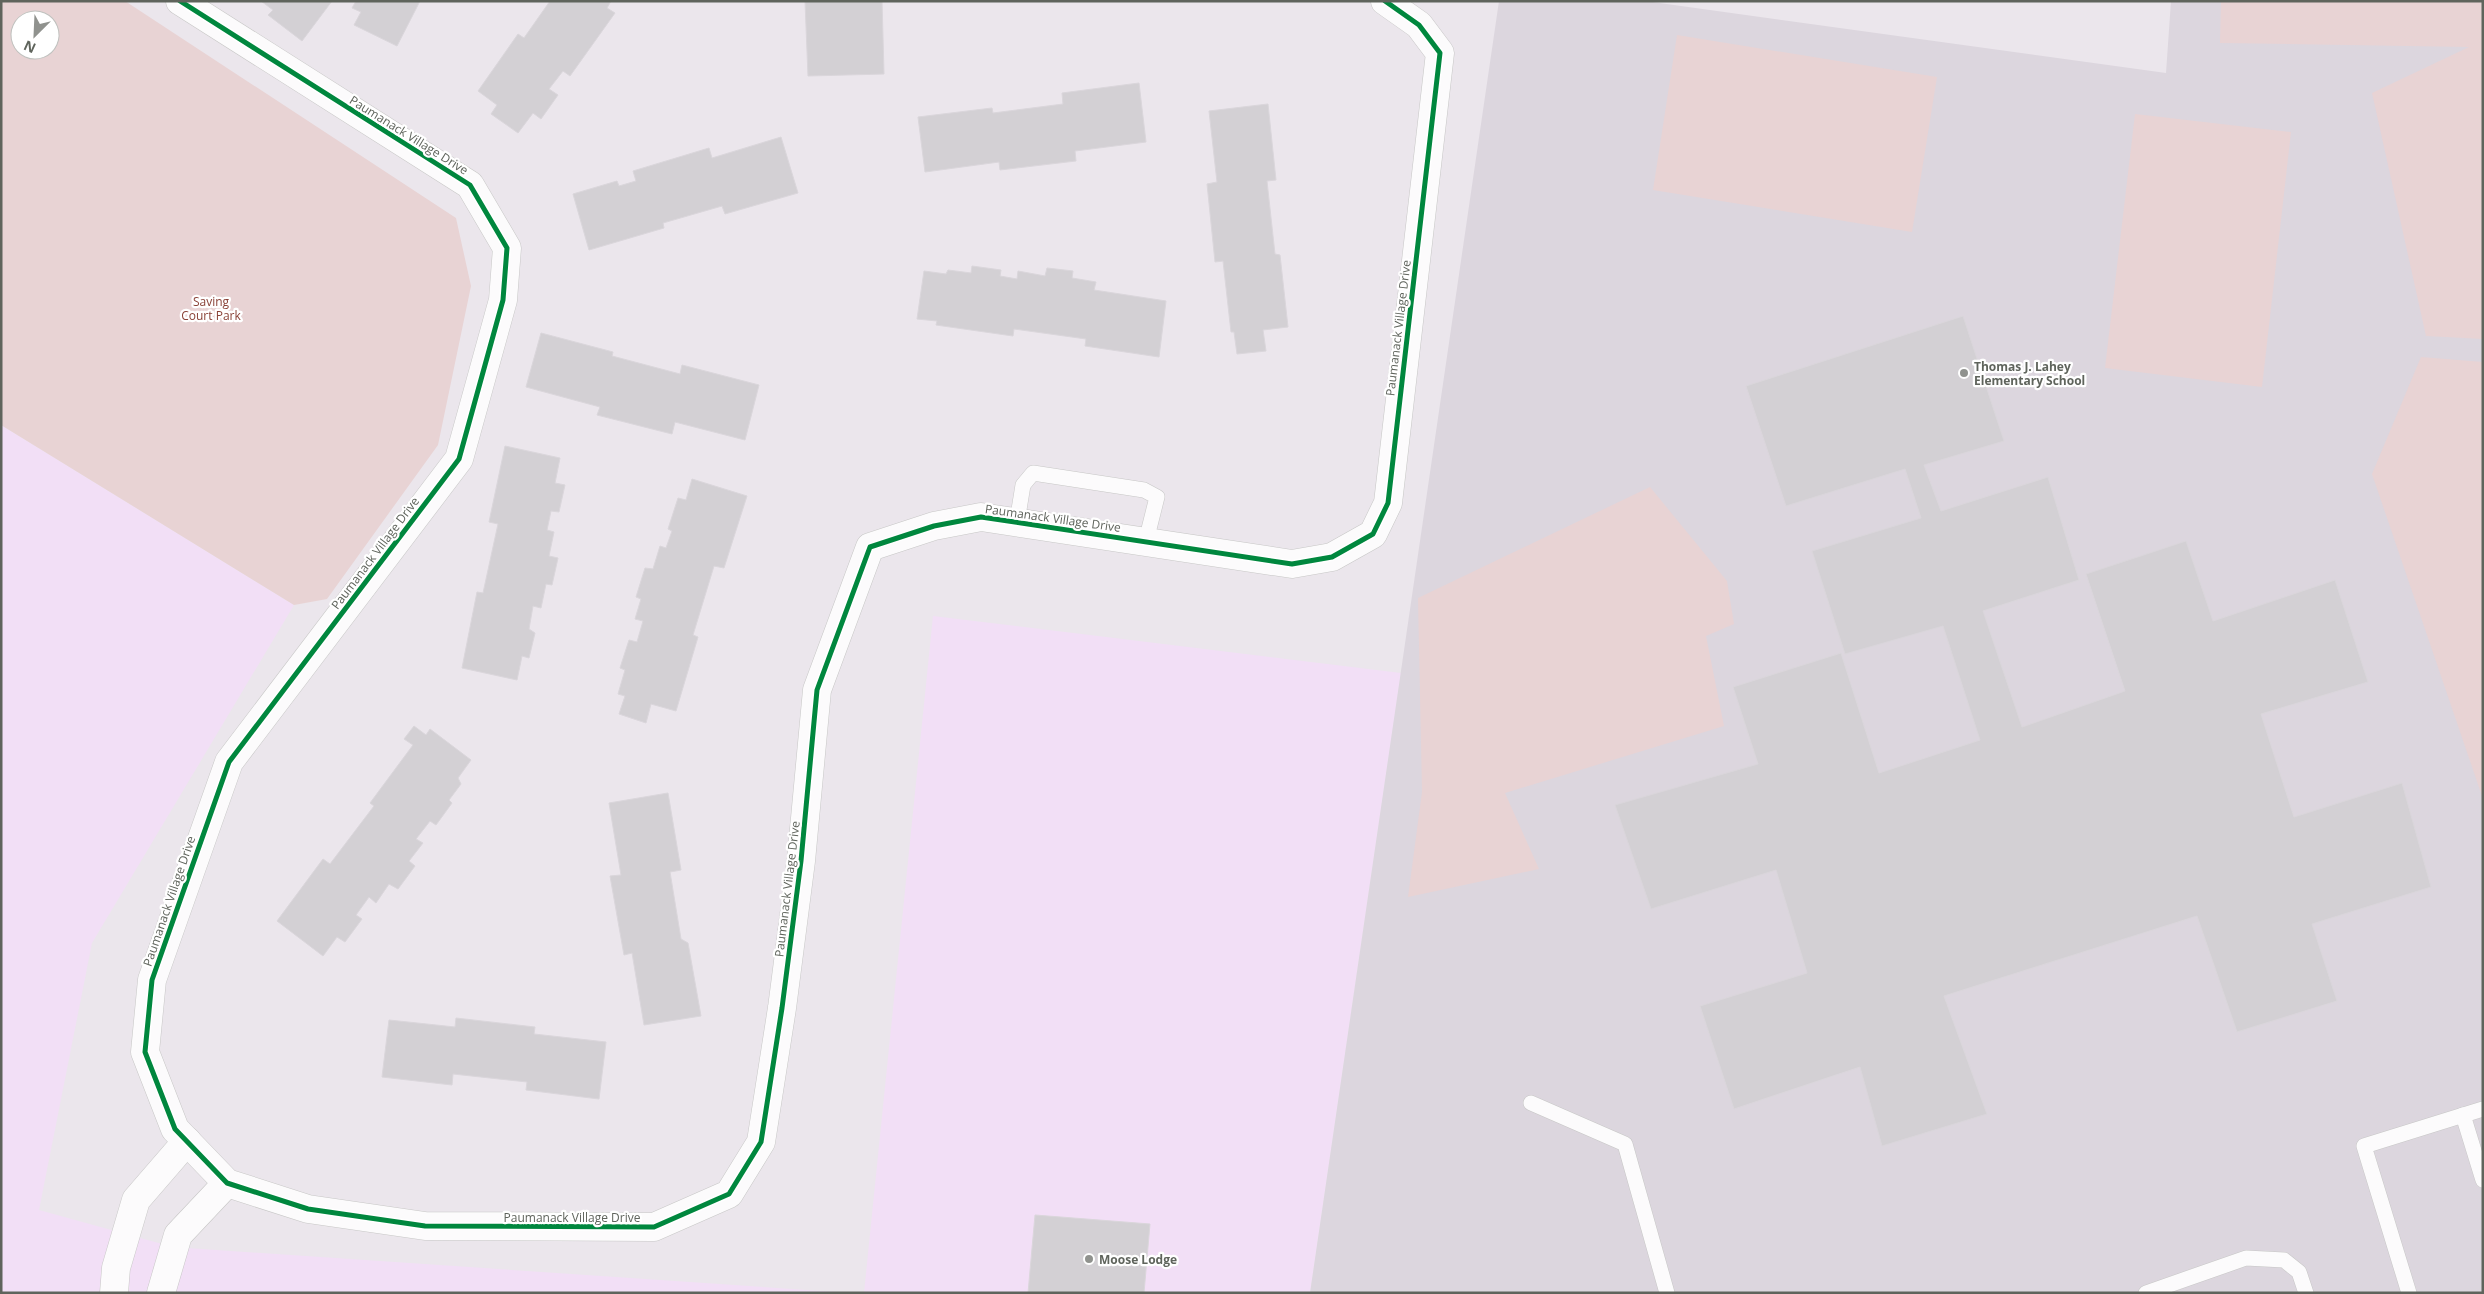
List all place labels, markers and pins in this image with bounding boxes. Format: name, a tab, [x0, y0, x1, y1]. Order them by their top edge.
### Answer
place label: Thomas J. Lahey Elementary School	[1974, 358, 2085, 389]
marker: Thomas J. Lahey Elementary School	[1958, 367, 1970, 379]
place label: Moose Lodge	[1099, 1251, 1177, 1268]
marker: Moose Lodge	[1083, 1253, 1095, 1265]

